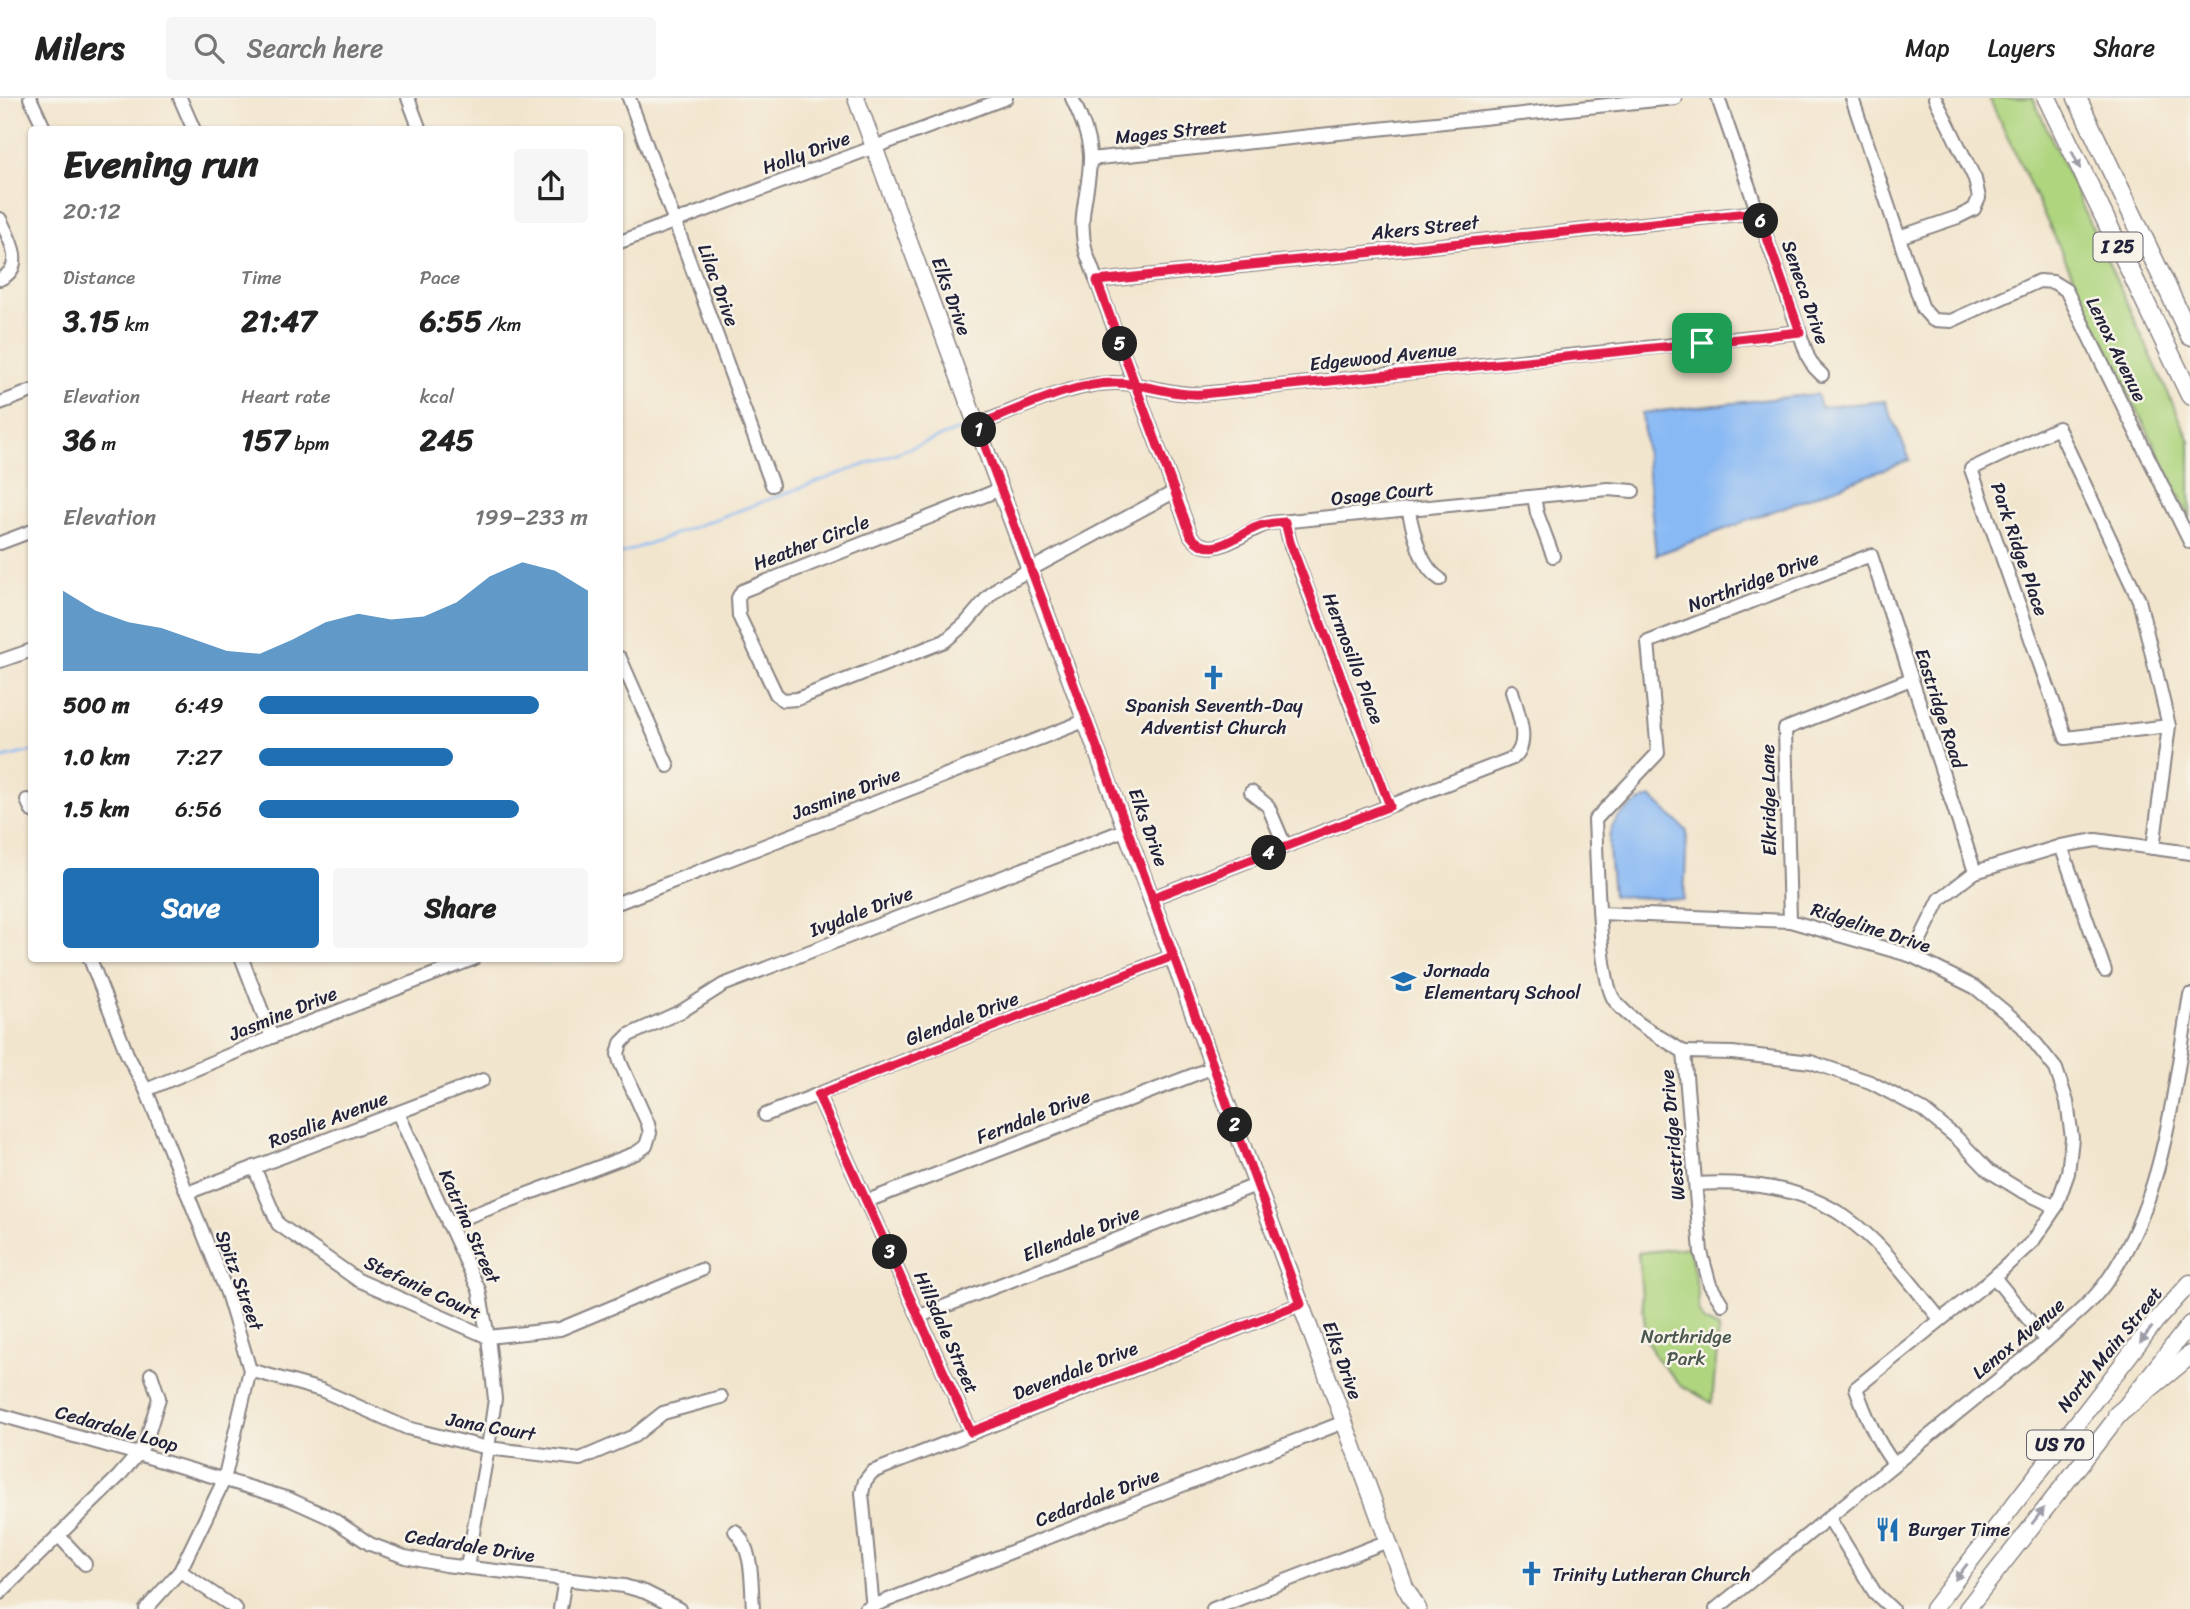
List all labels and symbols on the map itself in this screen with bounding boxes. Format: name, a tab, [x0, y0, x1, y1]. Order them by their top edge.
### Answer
street label: Mages Street	[1113, 109, 1229, 154]
street label: Holly Drive	[757, 121, 855, 184]
one-way arrow	[2071, 150, 2082, 170]
pin: 6	[1744, 204, 1778, 238]
street label: Akers Street	[1369, 205, 1482, 250]
road number: I 25	[2094, 232, 2142, 262]
street label: Seneca Drive	[1772, 235, 1839, 349]
street label: Lilac Drive	[688, 239, 749, 332]
street label: Elks Drive	[922, 252, 981, 340]
street label: Lenox Avenue	[2077, 291, 2156, 408]
pin	[1672, 313, 1732, 373]
pin: 5	[1102, 327, 1138, 362]
street label: Edgewood Avenue	[1308, 332, 1458, 381]
pin: 1	[962, 412, 996, 448]
street label: Osage Court	[1329, 472, 1435, 515]
street label: Park Ridge Place	[1981, 478, 2058, 621]
street label: Heather Circle	[748, 505, 874, 580]
street label: Northridge Drive	[1683, 541, 1824, 622]
street label: Hermosillo Place	[1313, 587, 1394, 729]
street label: Eastridge Road	[1906, 644, 1976, 774]
church icon: Spanish Seventh-Day Adventist Church	[1200, 663, 1228, 691]
place label: Spanish Seventh-Day Adventist Church	[1125, 689, 1303, 744]
street label: Elkridge Lane	[1751, 744, 1786, 856]
street label: Jasmine Drive	[786, 757, 906, 830]
street label: Elks Drive	[1119, 783, 1178, 871]
pin: 4	[1252, 836, 1286, 870]
street label: Ivydale Drive	[804, 876, 918, 947]
street label: Ridgeline Drive	[1807, 893, 1935, 962]
place label: Jornada Elementary School	[1423, 954, 1581, 1009]
school or university icon: Jornada Elementary School	[1390, 967, 1418, 995]
street label: Jasmine Drive	[223, 977, 343, 1051]
street label: Glendale Drive	[901, 982, 1024, 1055]
street label: Westridge Drive	[1650, 1068, 1695, 1202]
street label: Ferndale Drive	[971, 1079, 1095, 1153]
street label: Rosalie Avenue	[263, 1081, 393, 1157]
pin: 2	[1218, 1108, 1252, 1142]
street label: Katrina Street	[430, 1164, 510, 1290]
street label: Ellendale Drive	[1018, 1196, 1145, 1271]
street label: Spitz Street	[206, 1225, 273, 1336]
pin: 3	[872, 1234, 908, 1270]
street label: Stefanie Court	[359, 1246, 487, 1329]
street label: Hillsdale Street	[905, 1265, 988, 1399]
street label: North Main Street	[2048, 1279, 2171, 1420]
street label: Lenox Avenue	[1964, 1289, 2073, 1388]
street label: Elks Drive	[1313, 1316, 1372, 1404]
park label: Northridge Park	[1641, 1320, 1731, 1375]
one-way arrow	[2138, 1325, 2153, 1343]
street label: Devendale Drive	[1008, 1331, 1143, 1410]
street label: Cedardale Loop	[52, 1395, 182, 1462]
street label: Jana Court	[443, 1402, 539, 1451]
road number: US 70	[2027, 1430, 2093, 1460]
street label: Cedardale Drive	[1030, 1459, 1164, 1536]
one-way arrow	[2031, 1508, 2046, 1526]
place label: Burger Time	[1908, 1513, 2010, 1546]
restaurant icon: Burger Time	[1874, 1515, 1902, 1543]
street label: Cedardale Drive	[403, 1519, 537, 1572]
place label: Trinity Lutheran Church	[1552, 1558, 1751, 1591]
church icon: Trinity Lutheran Church	[1518, 1560, 1546, 1588]
one-way arrow	[1954, 1563, 1969, 1581]

